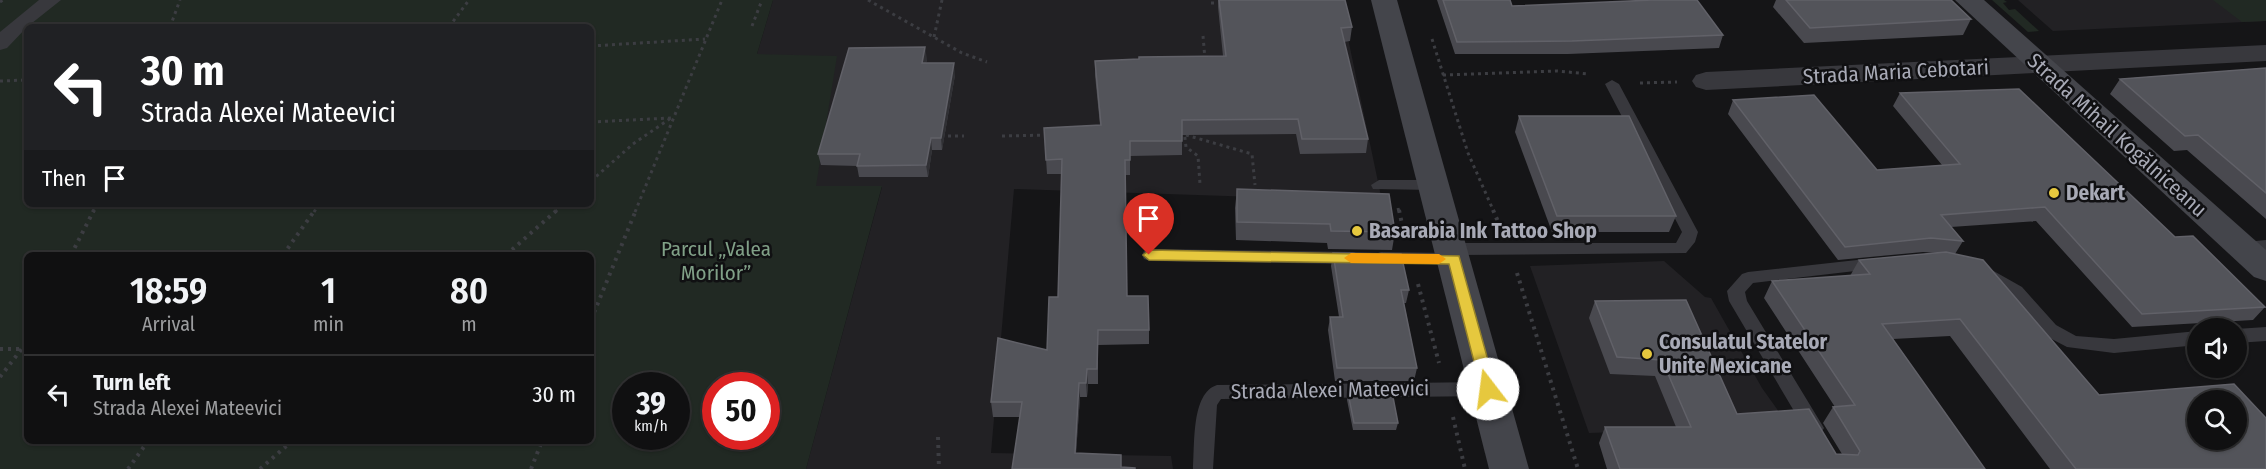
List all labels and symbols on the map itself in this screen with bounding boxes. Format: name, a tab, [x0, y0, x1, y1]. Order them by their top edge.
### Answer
street label: Strada Mihail Kogălniceanu	[2022, 48, 2212, 222]
street label: Strada Maria Cebotari	[1802, 54, 1990, 90]
place label: Dekart	[2066, 180, 2126, 206]
marker: Dekart	[2047, 186, 2061, 200]
pin	[1123, 193, 1174, 255]
place label: Basarabia Ink Tattoo Shop	[1369, 218, 1597, 244]
marker: Basarabia Ink Tattoo Shop	[1350, 224, 1364, 238]
park label: Parcul „Valea Morilor”	[661, 236, 771, 286]
place label: Consulatul Statelor Unite Mexicane	[1659, 329, 1827, 379]
marker: Consulatul Statelor Unite Mexicane	[1640, 347, 1654, 361]
position arrow	[1456, 357, 1520, 421]
speed limit sign: 50	[702, 372, 780, 450]
street label: Strada Alexei Mateevici	[1231, 375, 1429, 405]

